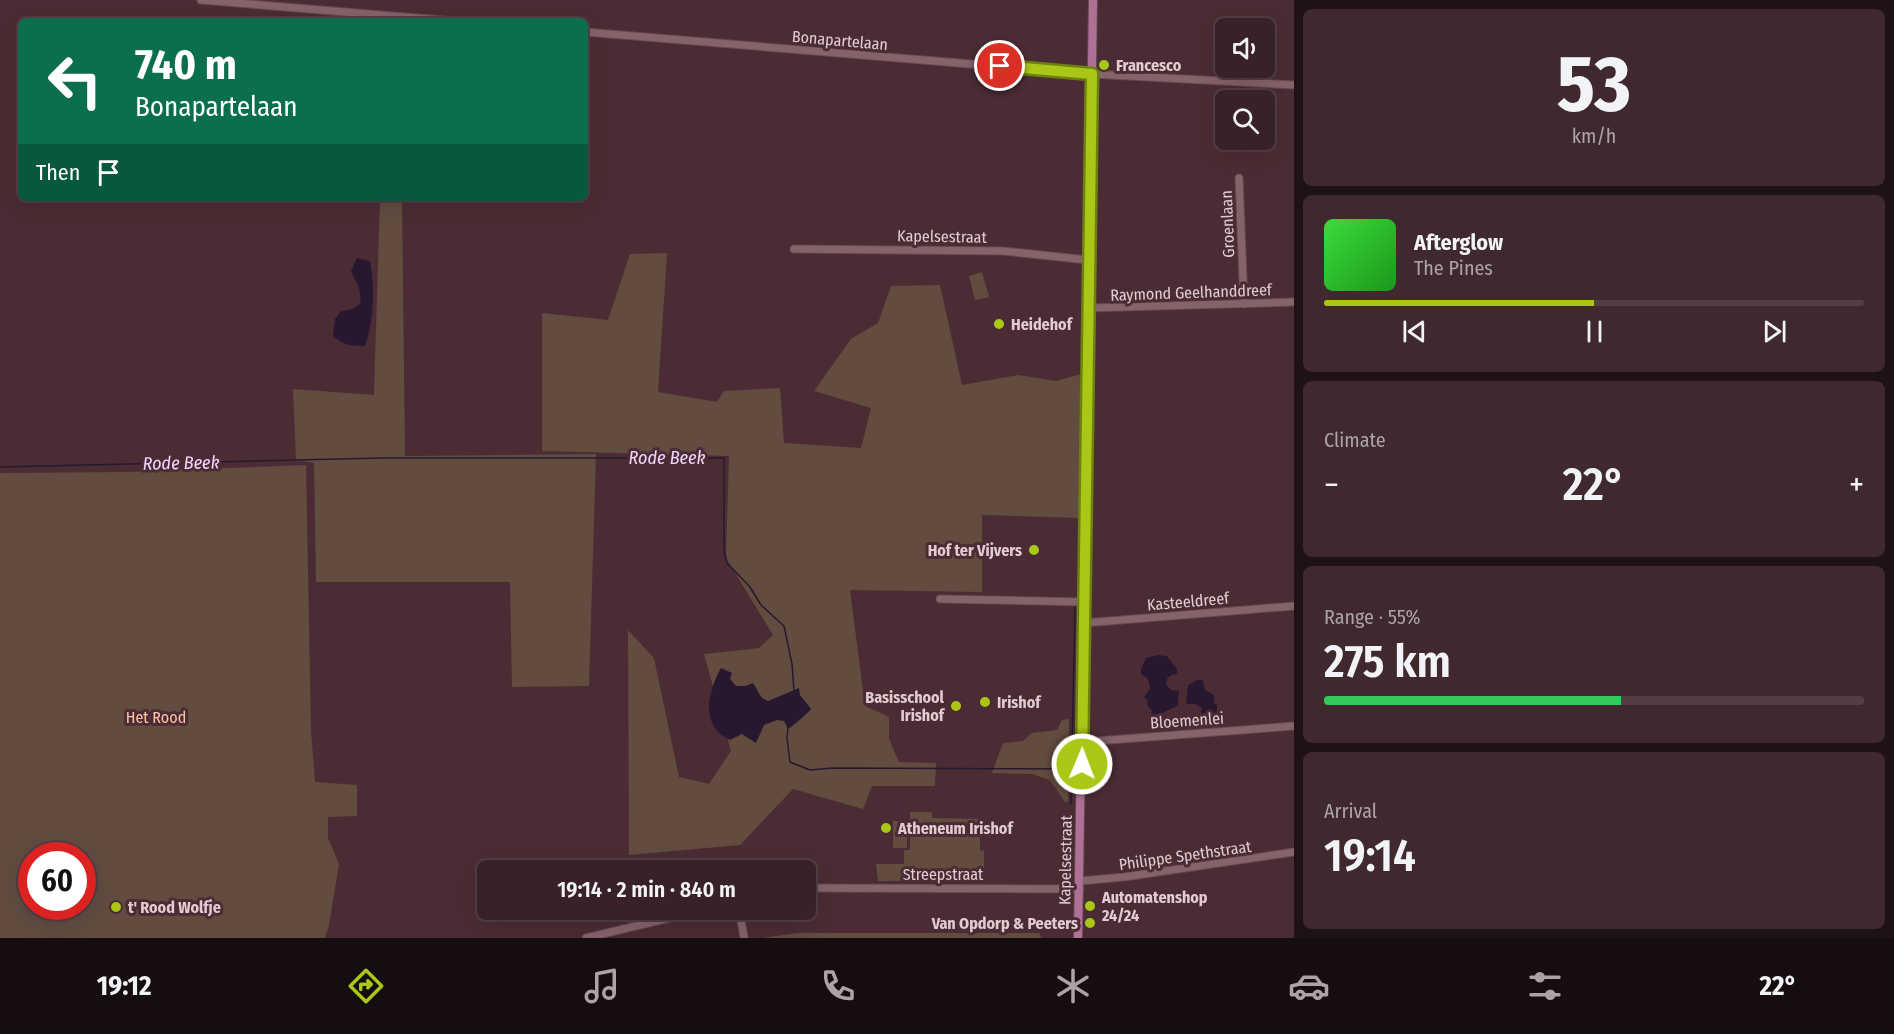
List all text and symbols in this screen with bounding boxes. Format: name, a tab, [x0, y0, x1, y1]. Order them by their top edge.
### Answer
map controls	[1215, 18, 1275, 150]
button: sound	[1215, 18, 1275, 78]
street label: Bonapartelaan	[791, 27, 889, 54]
text: 53	[1557, 38, 1631, 132]
text: 740 m	[135, 40, 237, 90]
pin	[974, 40, 1025, 91]
icon: left	[36, 42, 114, 120]
icon: arrive	[983, 49, 1016, 82]
place label: Francesco	[1116, 56, 1182, 75]
marker: Francesco	[1097, 58, 1111, 72]
button: search	[1215, 90, 1275, 150]
text: Bonapartelaan	[135, 91, 298, 123]
text: km/h	[1572, 124, 1616, 148]
icon: arrive	[92, 156, 125, 189]
text: Then	[36, 159, 80, 186]
street label: Groenlaan	[1217, 190, 1238, 258]
street label: Kapelsestraat	[897, 226, 988, 247]
text: Afterglow	[1414, 229, 1503, 256]
text: The Pines	[1414, 256, 1493, 280]
street label: Raymond Geelhanddreef	[1110, 280, 1273, 305]
place label: Heidehof	[1011, 315, 1074, 334]
icon: previous	[1398, 315, 1431, 348]
icon: pause	[1578, 315, 1611, 348]
icon: next	[1758, 315, 1791, 348]
marker: Heidehof	[992, 317, 1006, 331]
text: Climate	[1324, 428, 1386, 452]
water label: Rode Beek	[629, 447, 706, 469]
water label: Rode Beek	[142, 451, 220, 475]
text: 22°	[1563, 458, 1625, 512]
text: −	[1324, 465, 1339, 505]
text: +	[1849, 465, 1864, 505]
place label: Hof ter Vijvers	[928, 541, 1022, 560]
marker: Hof ter Vijvers	[1027, 543, 1041, 557]
street label: Kasteeldreef	[1146, 588, 1231, 615]
text: Range · 55%	[1324, 605, 1420, 629]
text: 275 km	[1324, 635, 1451, 689]
place label: Basisschool Irishof	[865, 688, 946, 725]
place label: Irishof	[997, 693, 1042, 712]
marker: Irishof	[978, 695, 992, 709]
marker: Basisschool Irishof	[949, 699, 963, 713]
park label: Het Rood	[126, 708, 186, 727]
street label: Bloemenlei	[1149, 708, 1225, 733]
position arrow	[1050, 732, 1114, 796]
text: Arrival	[1324, 799, 1377, 823]
street label: Kapelsestraat	[1055, 814, 1076, 905]
place label: Atheneum Irishof	[897, 819, 1014, 838]
marker: Atheneum Irishof	[879, 821, 893, 835]
text: 19:14	[1324, 829, 1416, 883]
street label: Philippe Spethstraat	[1118, 837, 1253, 874]
speed limit sign: 60	[18, 842, 96, 920]
street label: Streepstraat	[903, 865, 984, 884]
text: 19:14 · 2 min · 840 m	[557, 876, 736, 903]
place label: Automatenshop 24/24	[1101, 888, 1208, 925]
place label: t' Rood Wolfje	[128, 898, 221, 917]
marker: Automatenshop 24/24	[1083, 899, 1097, 913]
marker: t' Rood Wolfje	[109, 900, 123, 914]
place label: Van Opdorp & Peeters	[931, 914, 1078, 933]
marker: Van Opdorp & Peeters	[1083, 916, 1097, 930]
icon: directions	[345, 965, 387, 1007]
icon: music	[581, 965, 623, 1007]
icon: phone	[817, 965, 859, 1007]
icon: climate	[1052, 965, 1094, 1007]
icon: car	[1288, 965, 1330, 1007]
icon: filters	[1524, 965, 1566, 1007]
text: 19:12	[97, 970, 151, 1002]
text: 22°	[1759, 970, 1797, 1002]

